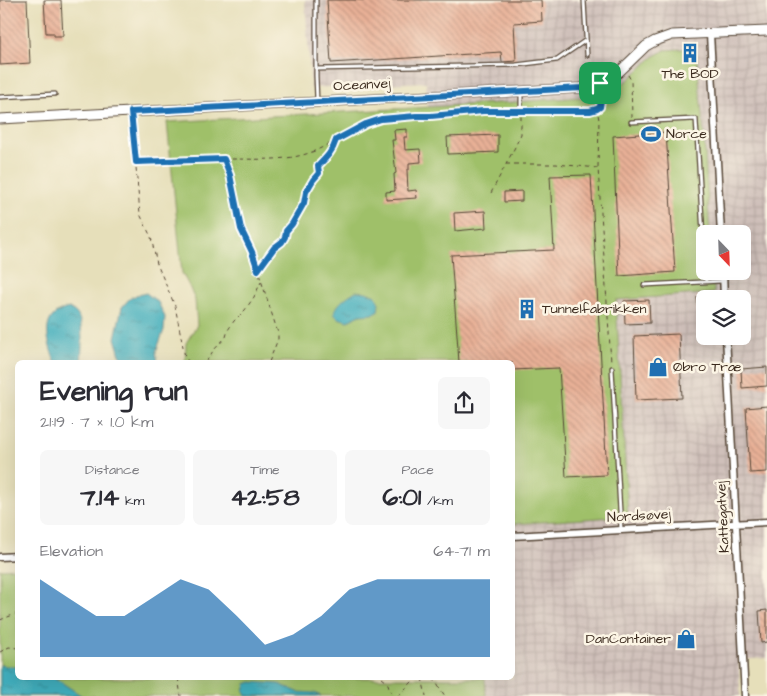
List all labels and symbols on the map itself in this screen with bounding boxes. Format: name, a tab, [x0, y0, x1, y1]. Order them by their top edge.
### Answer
building icon: The BOD	[679, 42, 701, 64]
pin	[579, 62, 621, 104]
place label: The BOD	[661, 64, 719, 84]
street label: Oceanvej	[333, 73, 392, 96]
sports icon: Norce	[640, 123, 662, 145]
place label: Norce	[666, 124, 707, 144]
north arrow	[696, 225, 751, 280]
building icon: Tunnelfabrikken	[516, 298, 538, 320]
place label: Tunnelfabrikken	[542, 299, 647, 319]
shop icon: Øbro Træ	[647, 356, 669, 378]
place label: Øbro Træ	[673, 357, 741, 377]
street label: Kattegatvej	[711, 480, 735, 553]
street label: Nordsøvej	[607, 504, 672, 528]
shop icon: DanContainer	[675, 628, 697, 650]
place label: DanContainer	[586, 629, 671, 649]

